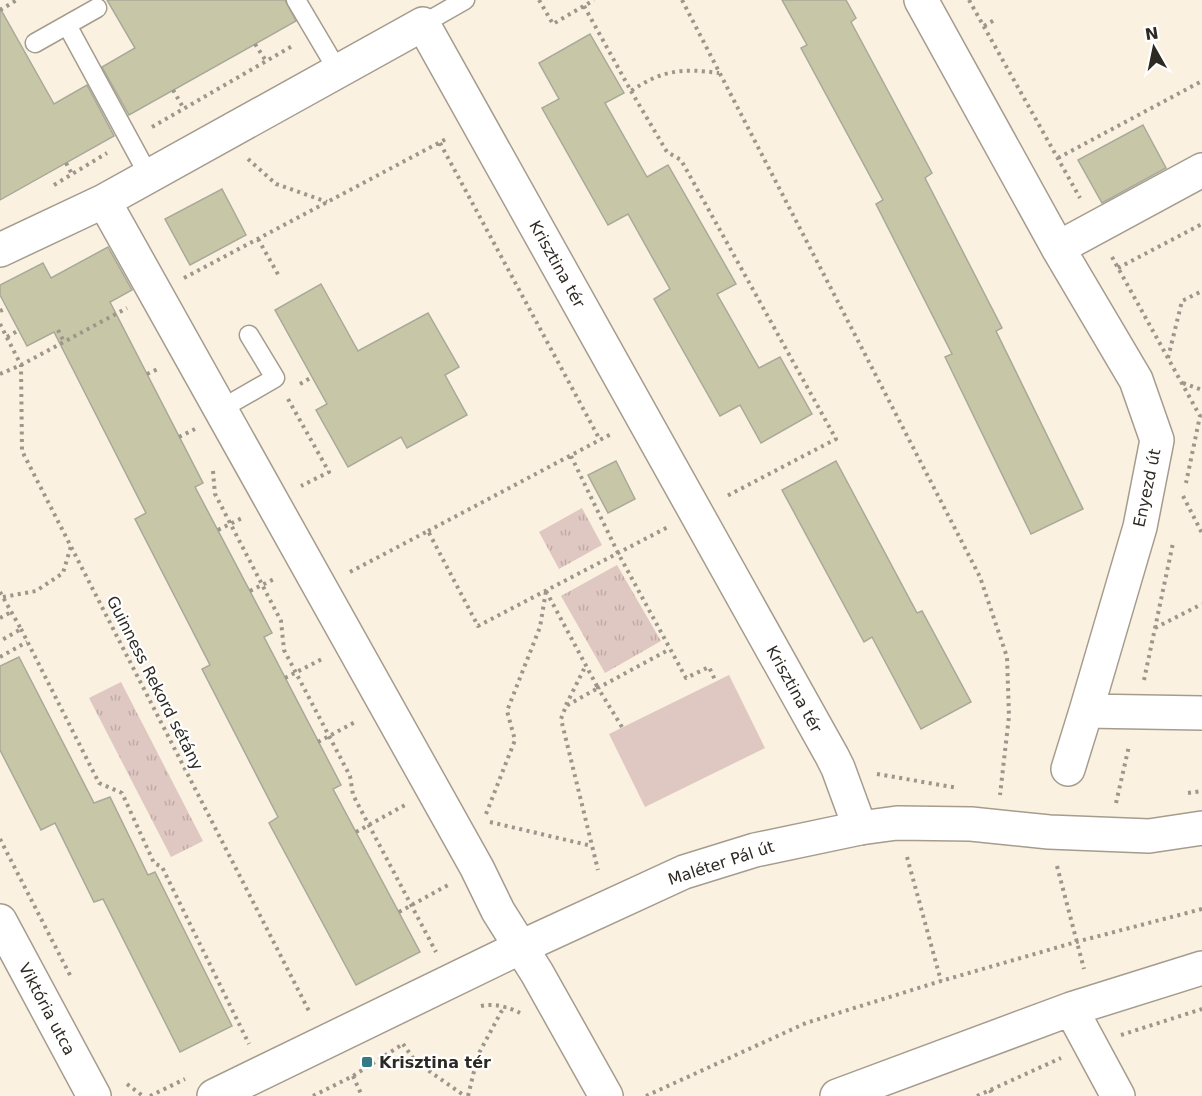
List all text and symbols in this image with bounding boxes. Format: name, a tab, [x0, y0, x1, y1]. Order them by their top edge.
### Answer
north arrow	[1124, 18, 1184, 78]
text: N	[1144, 23, 1160, 44]
street label: Krisztina tér	[525, 217, 589, 311]
street label: Enyezd út	[1129, 447, 1165, 529]
street label: Guinness Rekord sétány	[103, 593, 207, 773]
street label: Krisztina tér	[762, 642, 826, 736]
street label: Maléter Pál út	[666, 837, 776, 889]
street label: Viktória utca	[15, 960, 79, 1058]
place label: Krisztina tér	[379, 1053, 491, 1072]
marker: Krisztina tér	[360, 1055, 374, 1069]

